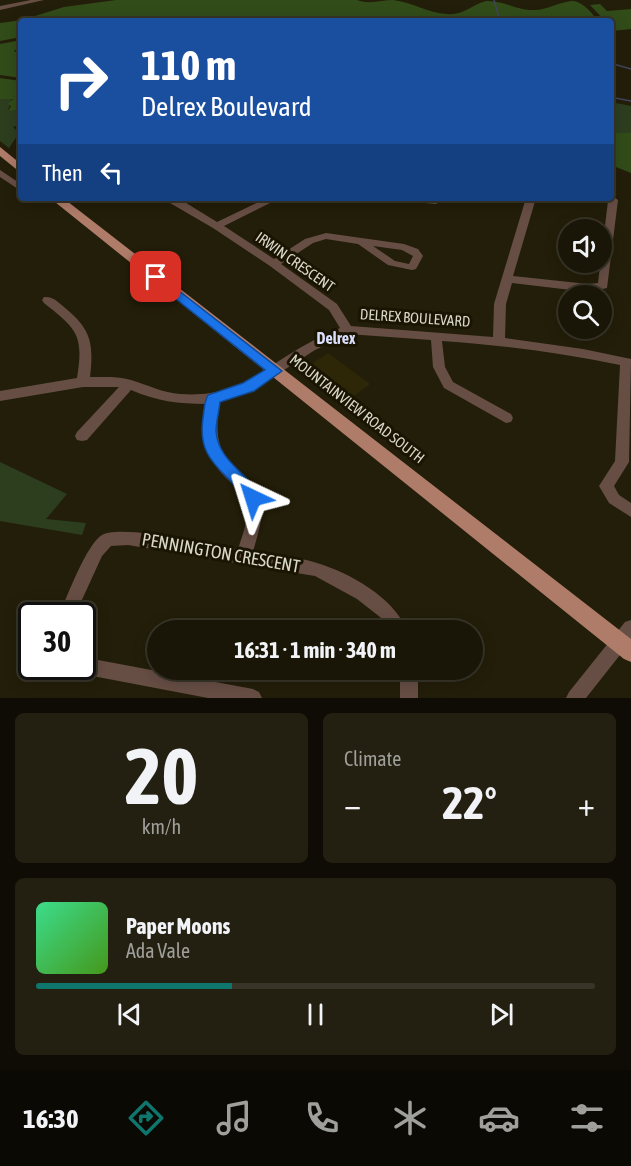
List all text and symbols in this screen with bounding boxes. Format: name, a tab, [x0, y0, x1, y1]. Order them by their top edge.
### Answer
text: 110 m	[141, 41, 236, 89]
icon: right	[42, 42, 120, 120]
text: Delrex Boulevard	[141, 91, 312, 122]
icon: left	[95, 156, 128, 189]
text: Then	[42, 160, 83, 186]
map controls	[558, 219, 612, 339]
button: sound	[558, 219, 612, 273]
street label: IRWIN CRESCENT	[253, 228, 338, 295]
pin	[130, 251, 181, 302]
icon: arrive	[139, 260, 172, 293]
button: search	[558, 285, 612, 339]
street label: DELREX BOULEVARD	[359, 305, 471, 330]
district label: Delrex	[317, 329, 356, 347]
street label: MOUNTAINVIEW ROAD SOUTH	[287, 351, 428, 466]
position arrow	[221, 466, 285, 530]
street label: PENNINGTON CRESCENT	[140, 528, 302, 577]
speed limit sign: 30	[18, 602, 96, 680]
text: 16:31 · 1 min · 340 m	[234, 637, 396, 663]
text: 20	[125, 731, 198, 821]
text: Climate	[344, 747, 401, 770]
text: 22°	[442, 777, 497, 829]
text: −	[344, 785, 361, 823]
text: +	[578, 785, 595, 823]
text: km/h	[142, 815, 181, 838]
text: Paper Moons	[126, 913, 230, 939]
text: Ada Vale	[126, 939, 190, 962]
icon: previous	[113, 998, 146, 1031]
icon: pause	[299, 998, 332, 1031]
icon: next	[485, 998, 518, 1031]
icon: directions	[125, 1097, 167, 1139]
icon: music	[213, 1097, 255, 1139]
icon: phone	[301, 1097, 343, 1139]
icon: climate	[389, 1097, 431, 1139]
icon: car	[478, 1097, 520, 1139]
icon: filters	[566, 1097, 608, 1139]
text: 16:30	[23, 1103, 79, 1134]

